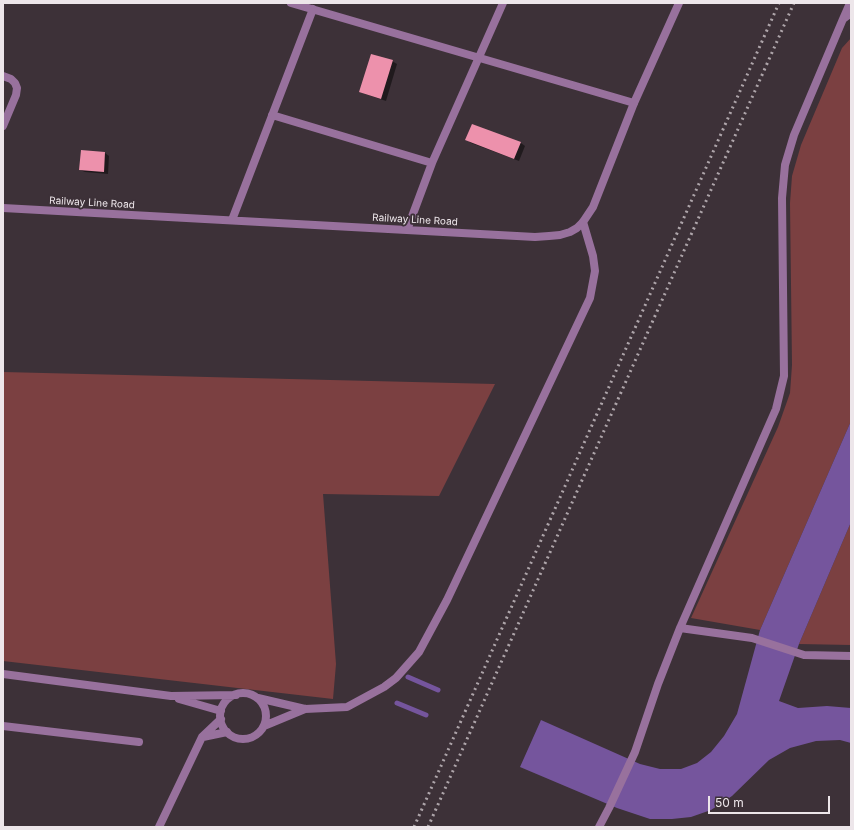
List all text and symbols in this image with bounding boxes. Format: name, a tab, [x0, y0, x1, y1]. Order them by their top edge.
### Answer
street label: Railway Line Road	[49, 195, 135, 211]
street label: Railway Line Road	[372, 212, 458, 228]
scale bar	[710, 788, 832, 814]
text: 50 m	[715, 795, 744, 810]

